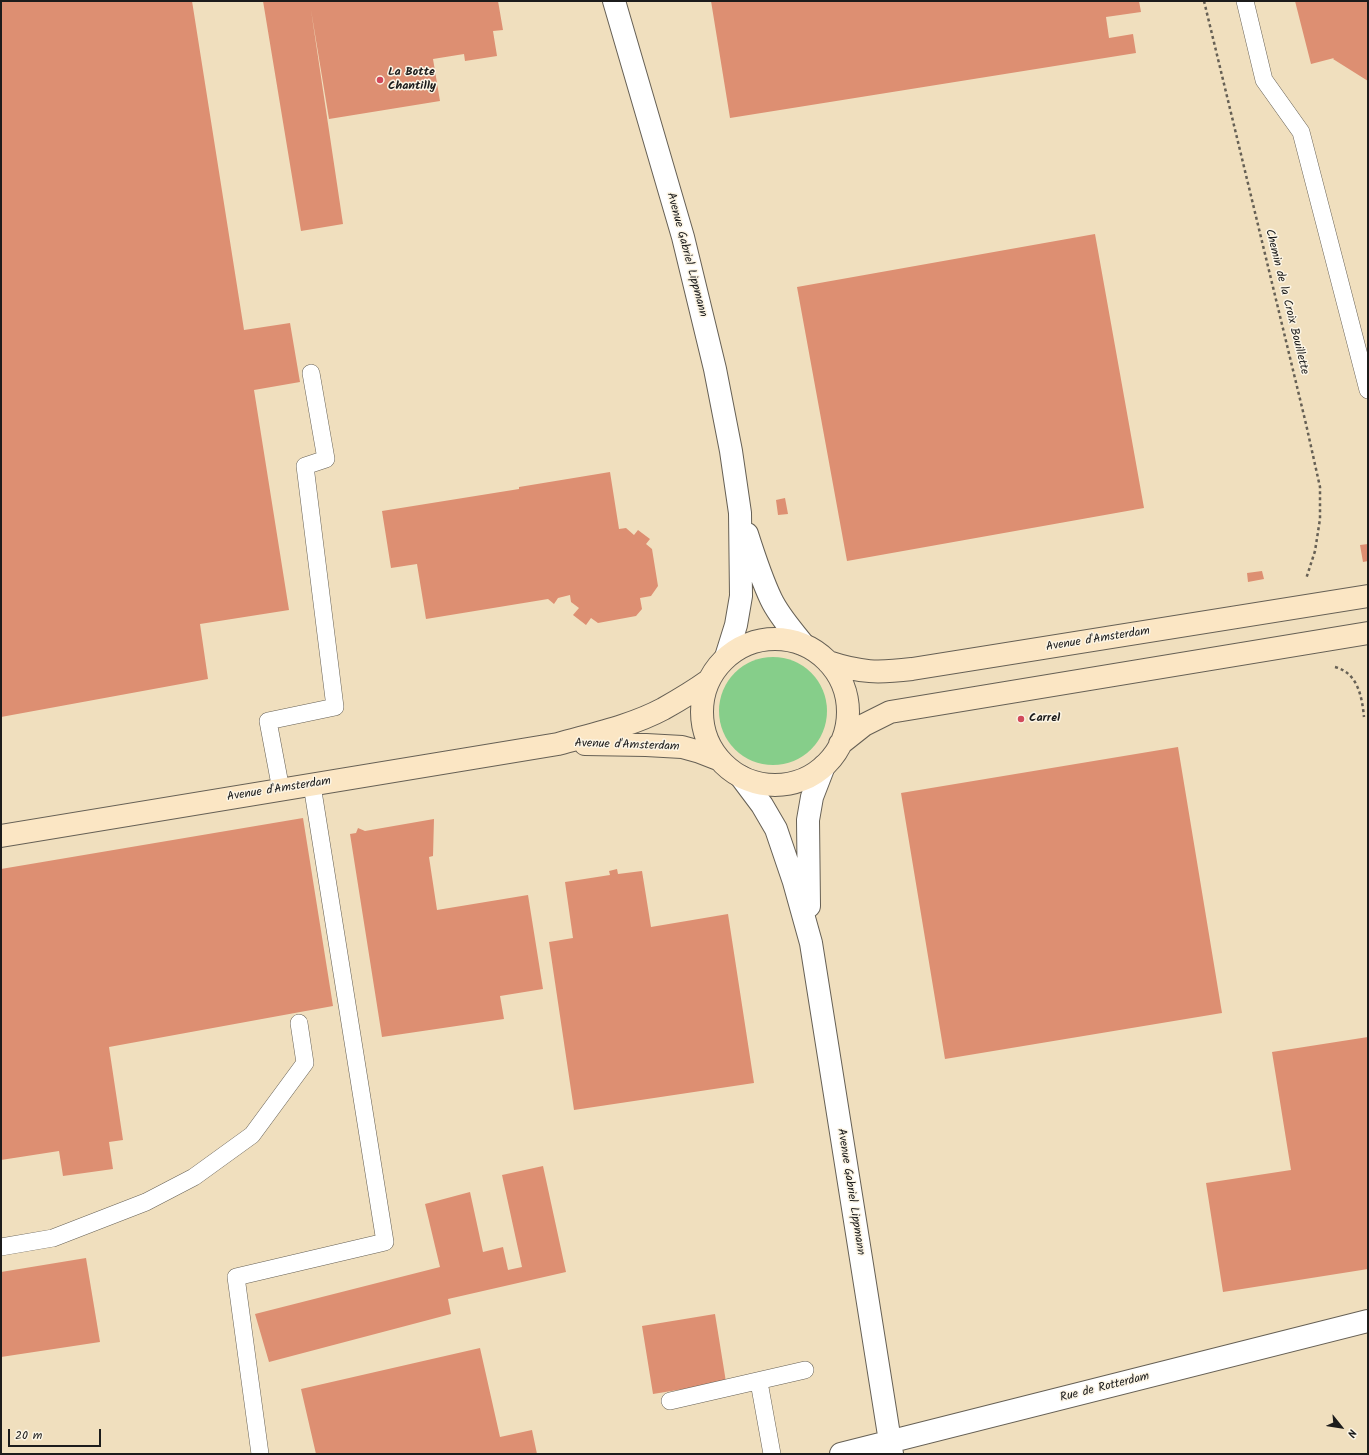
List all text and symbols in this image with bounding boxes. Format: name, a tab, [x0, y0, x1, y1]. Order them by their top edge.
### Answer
place label: La Botte Chantilly	[388, 66, 436, 94]
marker: La Botte Chantilly	[375, 75, 385, 85]
street label: Avenue Gabriel Lippmann	[662, 191, 710, 319]
street label: Chemin de la Croix Bouillette	[1261, 228, 1311, 376]
street label: Avenue d'Amsterdam	[1045, 625, 1151, 655]
place label: Carrel	[1029, 712, 1060, 726]
marker: Carrel	[1016, 714, 1026, 724]
street label: Avenue d'Amsterdam	[574, 737, 680, 755]
street label: Avenue d'Amsterdam	[226, 775, 332, 805]
street label: Avenue Gabriel Lippmann	[833, 1128, 867, 1256]
street label: Rue de Rotterdam	[1059, 1370, 1151, 1406]
north arrow	[1321, 1407, 1361, 1447]
scale bar	[10, 1421, 103, 1447]
text: N	[1342, 1425, 1361, 1441]
text: 20 m	[15, 1426, 42, 1445]

